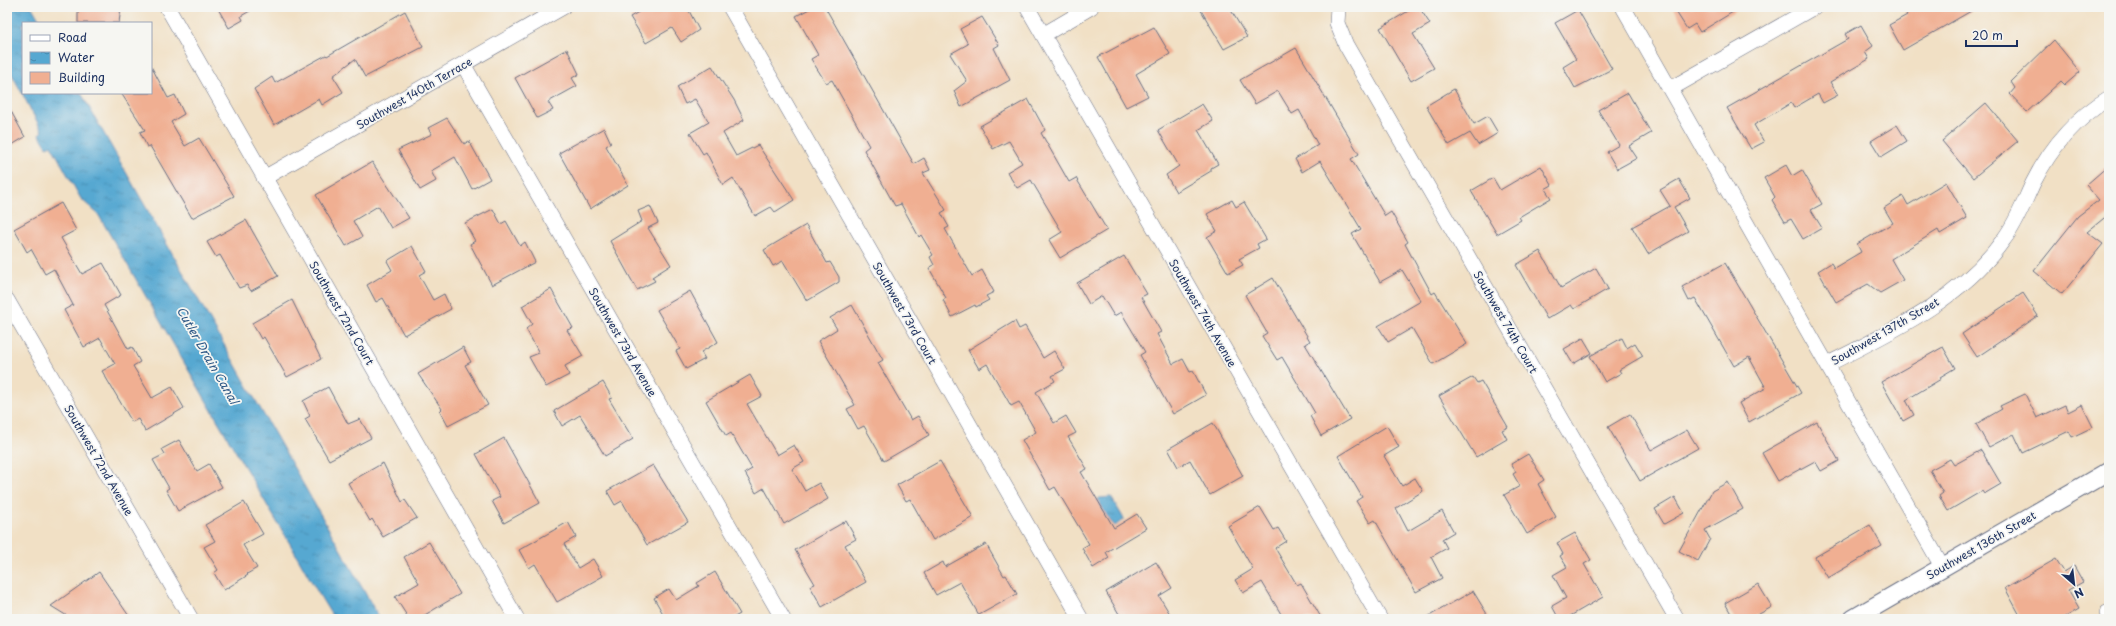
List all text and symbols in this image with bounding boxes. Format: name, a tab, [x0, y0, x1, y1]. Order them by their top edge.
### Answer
legend	[22, 22, 152, 94]
scale bar	[1966, 22, 2017, 48]
text: 20 m	[1972, 26, 2003, 44]
text: Road	[58, 28, 87, 46]
text: Water	[58, 48, 95, 66]
street label: Southwest 140th Terrace	[353, 53, 475, 133]
text: Building	[58, 68, 105, 86]
street label: Southwest 74th Avenue	[1165, 256, 1241, 370]
street label: Southwest 72nd Court	[305, 258, 379, 369]
street label: Southwest 73rd Court	[869, 259, 942, 368]
street label: Southwest 74th Court	[1470, 268, 1543, 377]
street label: Southwest 73rd Avenue	[585, 284, 661, 400]
street label: Southwest 137th Street	[1828, 293, 1943, 369]
water label: Cutler Drain Canal	[173, 303, 244, 409]
street label: Southwest 72nd Avenue	[60, 401, 138, 519]
street label: Southwest 136th Street	[1923, 506, 2039, 583]
north arrow	[2054, 564, 2094, 604]
text: N	[2071, 584, 2087, 603]

